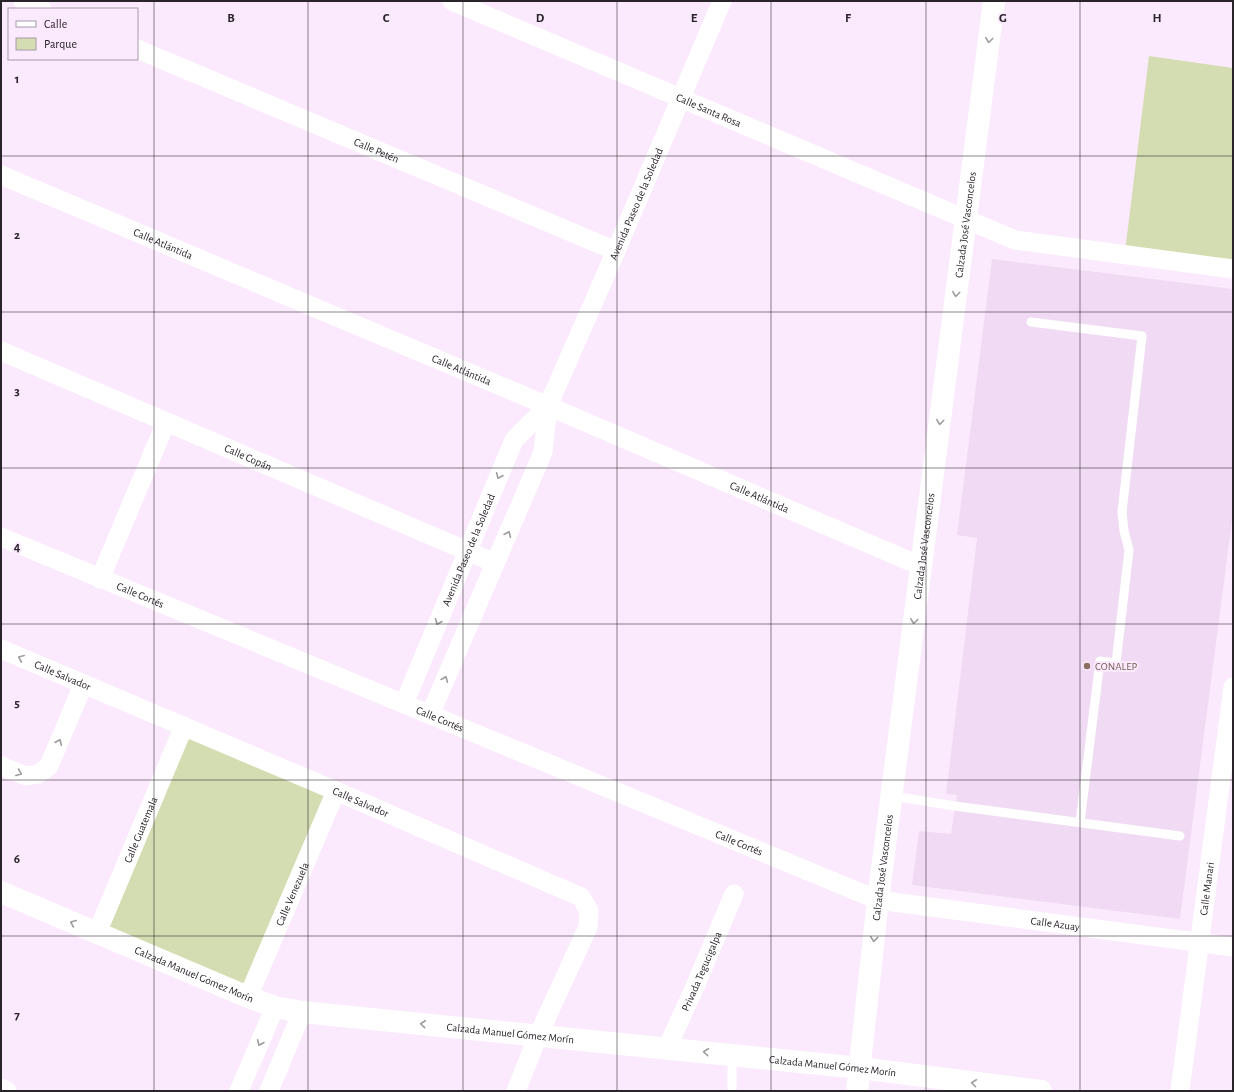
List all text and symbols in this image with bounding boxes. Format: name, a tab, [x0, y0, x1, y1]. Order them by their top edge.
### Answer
legend	[8, 8, 138, 60]
text: B	[227, 12, 235, 25]
text: C	[383, 12, 390, 25]
text: D	[536, 12, 545, 25]
text: E	[691, 12, 698, 25]
text: F	[845, 12, 852, 25]
text: G	[999, 12, 1007, 25]
text: H	[1152, 12, 1162, 25]
text: Calle	[44, 18, 67, 30]
one-way arrow	[985, 37, 994, 43]
text: Parque	[44, 38, 77, 50]
text: 1	[15, 73, 19, 86]
street label: Calle Santa Rosa	[674, 92, 743, 129]
street label: Calle Petén	[352, 136, 400, 165]
street label: Avenida Paseo de la Soledad	[608, 146, 665, 262]
street label: Calzada José Vasconcelos	[953, 171, 978, 279]
street label: Calle Atlántida	[132, 227, 194, 261]
text: 2	[14, 229, 20, 242]
one-way arrow	[952, 291, 961, 297]
street label: Calle Atlántida	[430, 353, 493, 387]
text: 3	[14, 385, 20, 398]
one-way arrow	[936, 419, 945, 426]
street label: Calle Copán	[223, 443, 273, 473]
one-way arrow	[496, 473, 504, 480]
street label: Calle Atlántida	[728, 480, 791, 515]
street label: Avenida Paseo de la Soledad	[440, 492, 497, 608]
street label: Calzada José Vasconcelos	[912, 492, 936, 600]
one-way arrow	[503, 531, 511, 538]
text: 4	[14, 541, 21, 554]
street label: Calle Cortés	[115, 581, 166, 610]
one-way arrow	[435, 618, 443, 625]
one-way arrow	[910, 618, 919, 624]
one-way arrow	[18, 655, 26, 663]
street label: Calle Salvador	[33, 659, 93, 693]
marker: CONALEP	[1082, 661, 1092, 671]
place label: CONALEP	[1095, 661, 1137, 672]
one-way arrow	[441, 676, 449, 683]
text: 5	[14, 697, 20, 710]
street label: Calle Cortés	[414, 704, 465, 734]
one-way arrow	[54, 739, 62, 746]
one-way arrow	[15, 768, 23, 776]
street label: Calle Salvador	[331, 785, 391, 819]
street label: Calle Guatemala	[122, 795, 160, 865]
street label: Calzada José Vasconcelos	[871, 814, 895, 921]
street label: Calle Cortés	[714, 828, 764, 858]
text: 6	[14, 853, 20, 866]
street label: Calle Venezuela	[274, 861, 311, 928]
street label: Calle Manari	[1198, 861, 1216, 916]
street label: Calle Azuay	[1030, 915, 1081, 933]
one-way arrow	[70, 920, 78, 928]
street label: Privada Tegucigalpa	[680, 930, 723, 1013]
one-way arrow	[870, 936, 879, 942]
street label: Calzada Manuel Gómez Morín	[133, 945, 255, 1005]
text: 7	[14, 1009, 20, 1022]
one-way arrow	[420, 1020, 426, 1029]
street label: Calzada Manuel Gómez Morín	[446, 1022, 574, 1045]
one-way arrow	[256, 1039, 264, 1046]
one-way arrow	[703, 1048, 709, 1057]
street label: Calzada Manuel Gómez Morín	[768, 1054, 897, 1079]
one-way arrow	[971, 1078, 977, 1087]

